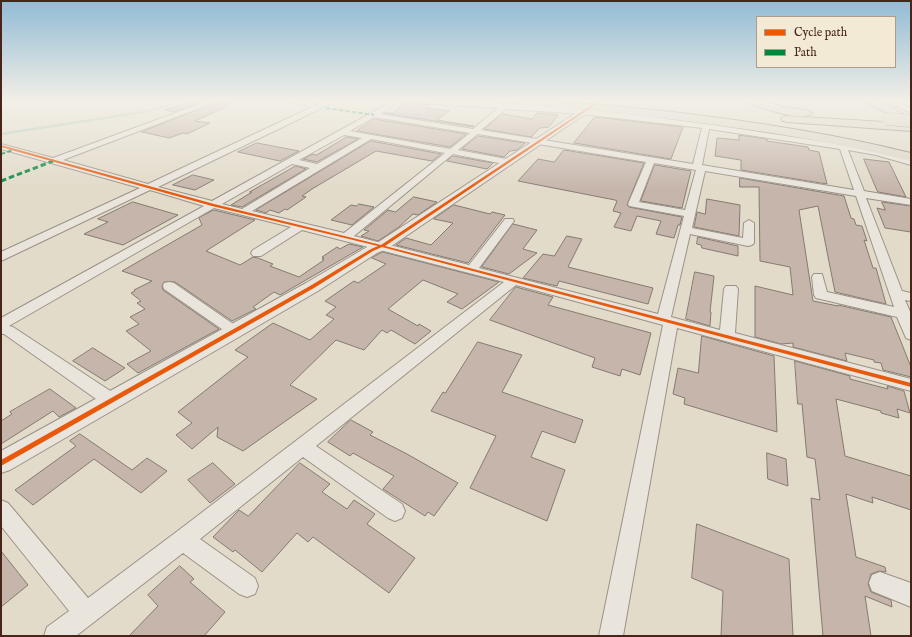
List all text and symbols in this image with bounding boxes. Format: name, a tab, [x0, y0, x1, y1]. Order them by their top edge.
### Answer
legend	[756, 16, 896, 68]
text: Cycle path	[794, 25, 847, 40]
text: Path	[794, 45, 817, 60]

